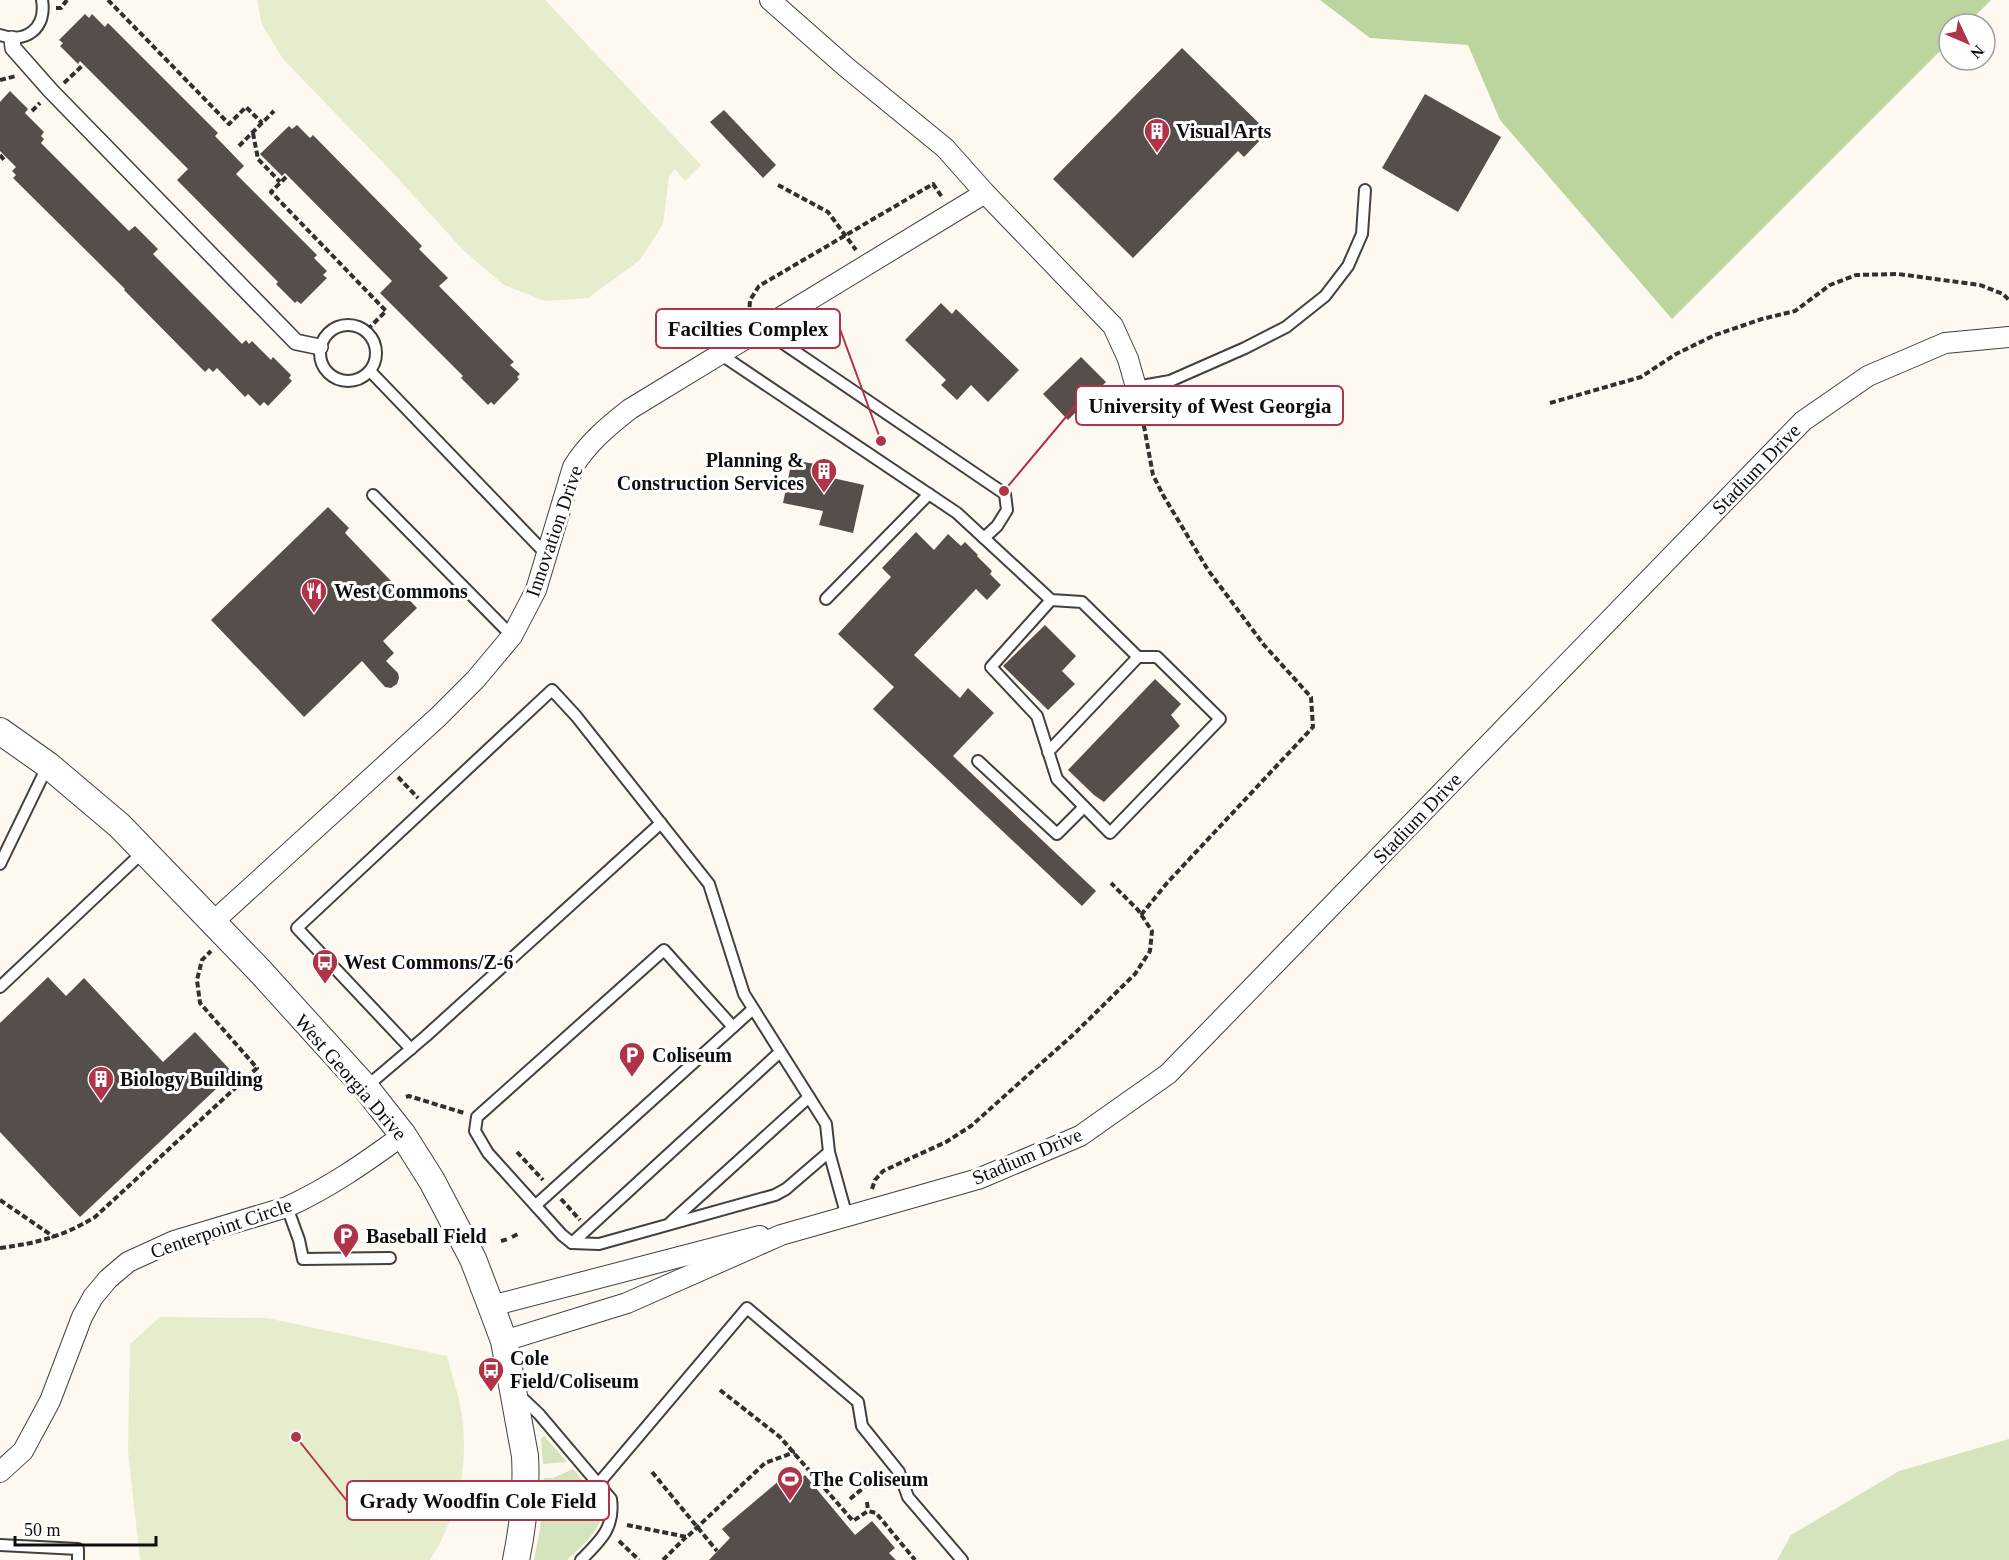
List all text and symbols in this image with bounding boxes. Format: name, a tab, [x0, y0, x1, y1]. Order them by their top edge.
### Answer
north arrow	[1937, 12, 1997, 72]
text: N	[1967, 42, 1988, 62]
building icon: Visual Arts	[1142, 116, 1172, 154]
place label: Visual Arts	[1176, 120, 1272, 142]
callout: Facilties Complex	[656, 309, 840, 348]
text: Facilties Complex	[668, 317, 829, 341]
callout: University of West Georgia	[1076, 386, 1343, 425]
text: University of West Georgia	[1089, 394, 1332, 418]
street label: Stadium Drive	[1707, 419, 1805, 519]
place label: Planning & Construction Services	[617, 449, 804, 494]
building icon: Planning & Construction Services	[809, 456, 839, 494]
street label: Innovation Drive	[521, 462, 587, 599]
restaurant icon: West Commons	[299, 576, 329, 614]
place label: West Commons	[334, 580, 468, 602]
street label: Stadium Drive	[1368, 768, 1466, 868]
bus stop icon: West Commons/Z-6	[310, 947, 340, 985]
place label: West Commons/Z-6	[344, 951, 513, 973]
street label: West Georgia Drive	[290, 1010, 412, 1145]
parking icon: Coliseum	[617, 1040, 647, 1078]
place label: Coliseum	[652, 1044, 732, 1066]
building icon: Biology Building	[86, 1064, 116, 1102]
place label: Biology Building	[120, 1068, 263, 1091]
street label: Stadium Drive	[969, 1123, 1085, 1189]
street label: Centerpoint Circle	[147, 1193, 295, 1263]
parking icon: Baseball Field	[331, 1221, 361, 1259]
place label: Baseball Field	[366, 1225, 487, 1247]
place label: Cole Field/Coliseum	[510, 1347, 639, 1392]
bus stop icon: Cole Field/Coliseum	[476, 1355, 506, 1393]
sports icon: The Coliseum	[775, 1464, 805, 1502]
place label: The Coliseum	[810, 1468, 929, 1490]
callout: Grady Woodfin Cole Field	[347, 1481, 609, 1520]
text: Grady Woodfin Cole Field	[359, 1489, 597, 1513]
scale bar	[15, 1509, 156, 1547]
text: 50 m	[24, 1520, 61, 1540]

